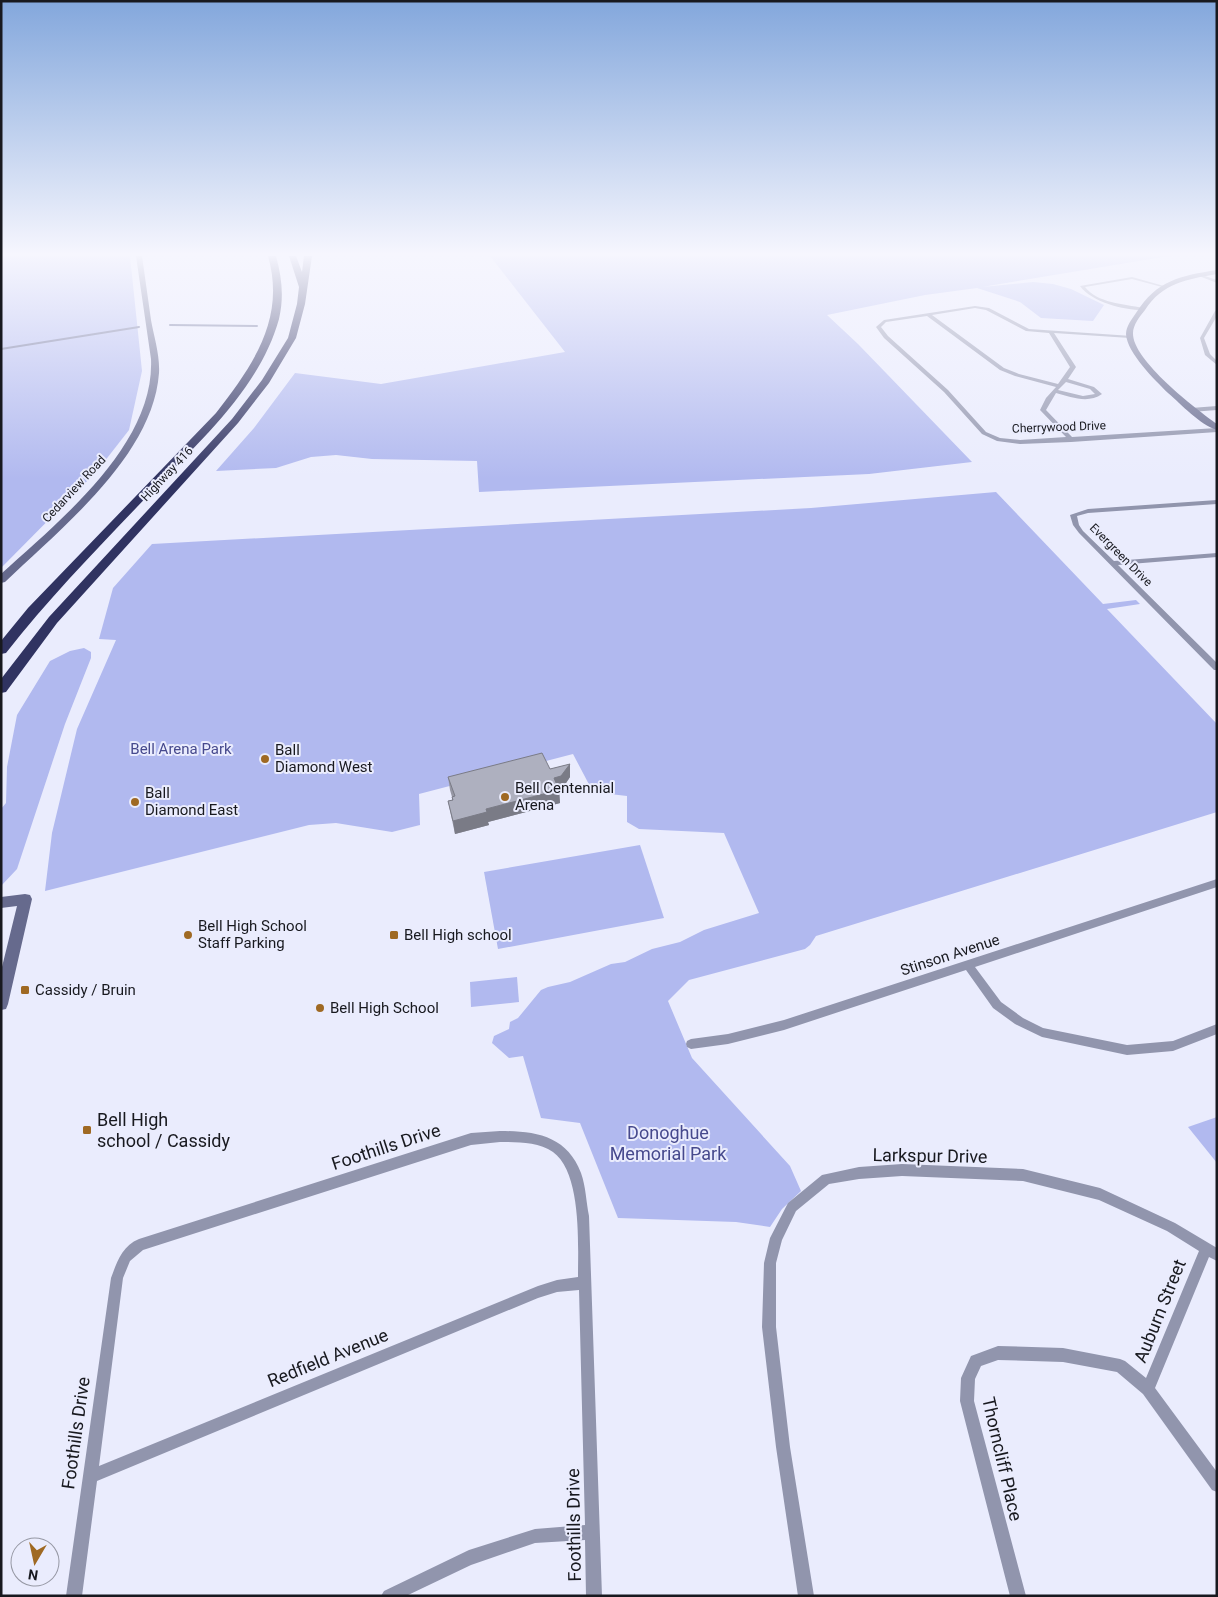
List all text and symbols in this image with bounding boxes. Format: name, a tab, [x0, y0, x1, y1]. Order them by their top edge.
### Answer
street label: Cherrywood Drive	[1012, 418, 1106, 436]
street label: Highway 416	[138, 444, 196, 504]
street label: Cedarview Road	[39, 453, 109, 525]
street label: Evergreen Drive	[1087, 521, 1155, 589]
park label: Bell Arena Park	[130, 740, 232, 758]
place label: Ball Diamond West	[275, 741, 373, 776]
marker: Ball Diamond West	[259, 753, 271, 765]
place label: Bell Centennial Arena	[515, 779, 614, 814]
place label: Ball Diamond East	[145, 784, 238, 819]
marker: Bell Centennial Arena	[499, 791, 511, 803]
marker: Ball Diamond East	[129, 796, 141, 808]
place label: Bell High School Staff Parking	[198, 917, 307, 952]
place label: Bell High school	[404, 926, 512, 944]
marker: Bell High School Staff Parking	[182, 929, 194, 941]
marker: Bell High school	[388, 929, 400, 941]
street label: Stinson Avenue	[898, 930, 1002, 979]
place label: Cassidy / Bruin	[35, 981, 136, 999]
marker: Cassidy / Bruin	[19, 984, 31, 996]
place label: Bell High School	[330, 999, 439, 1017]
marker: Bell High School	[314, 1002, 326, 1014]
place label: Bell High school / Cassidy	[97, 1109, 231, 1151]
street label: Foothills Drive	[329, 1119, 443, 1174]
park label: Donoghue Memorial Park	[610, 1122, 727, 1164]
marker: Bell High school / Cassidy	[81, 1124, 93, 1136]
street label: Larkspur Drive	[872, 1144, 988, 1167]
street label: Auburn Street	[1129, 1256, 1190, 1366]
street label: Redfield Avenue	[264, 1324, 391, 1391]
street label: Foothills Drive	[57, 1375, 94, 1491]
street label: Thorncliff Place	[978, 1395, 1027, 1523]
street label: Foothills Drive	[562, 1468, 585, 1582]
north arrow	[10, 1537, 60, 1587]
text: N	[27, 1566, 39, 1584]

